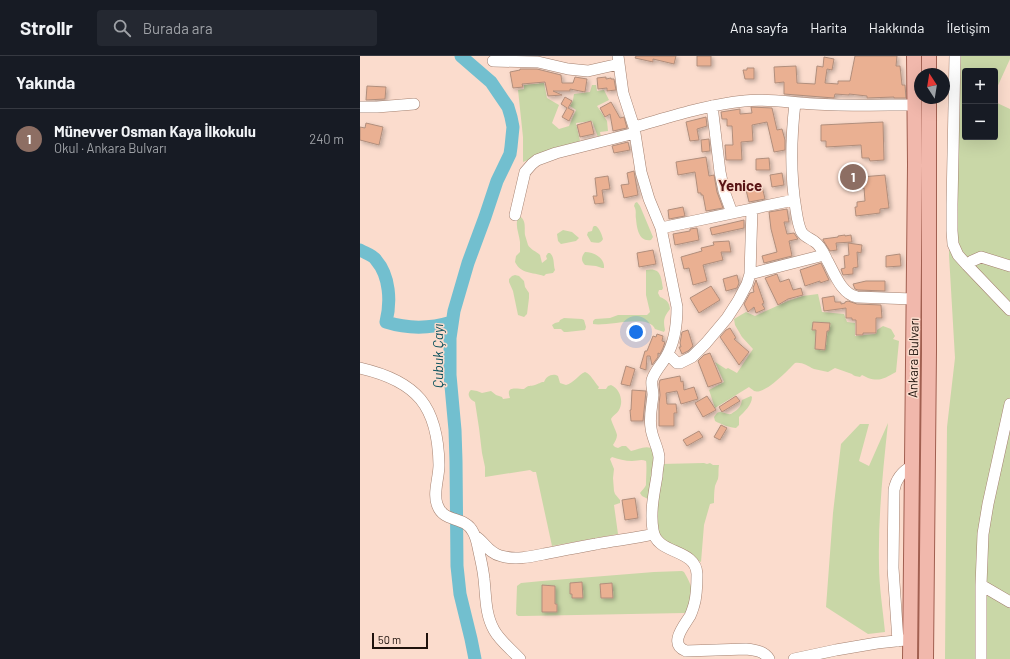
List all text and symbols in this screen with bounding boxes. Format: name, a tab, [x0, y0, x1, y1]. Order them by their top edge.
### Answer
search box	[97, 10, 377, 46]
text: Strollr	[20, 16, 73, 39]
icon: search	[111, 17, 133, 39]
text: Burada ara	[143, 19, 213, 37]
text: Ana sayfa	[730, 19, 788, 36]
text: Harita	[810, 19, 847, 36]
text: Hakkında	[869, 19, 924, 36]
text: İletişim	[946, 19, 990, 36]
north arrow	[914, 68, 950, 104]
map controls	[962, 68, 998, 140]
button: +	[962, 68, 998, 104]
text: Yakında	[16, 72, 75, 92]
button: −	[962, 104, 998, 140]
text: Münevver Osman Kaya İlkokulu	[54, 122, 256, 140]
text: 1	[27, 131, 31, 147]
text: 240 m	[309, 131, 344, 147]
text: Okul · Ankara Bulvarı	[54, 140, 166, 156]
pin: 1	[840, 162, 866, 192]
district label: Yenice	[718, 176, 762, 194]
street label: Ankara Bulvarı	[904, 318, 922, 398]
your location	[626, 322, 646, 342]
water label: Çubuk Çayı	[429, 324, 446, 388]
scale bar	[372, 631, 428, 650]
text: 50 m	[378, 633, 401, 646]

